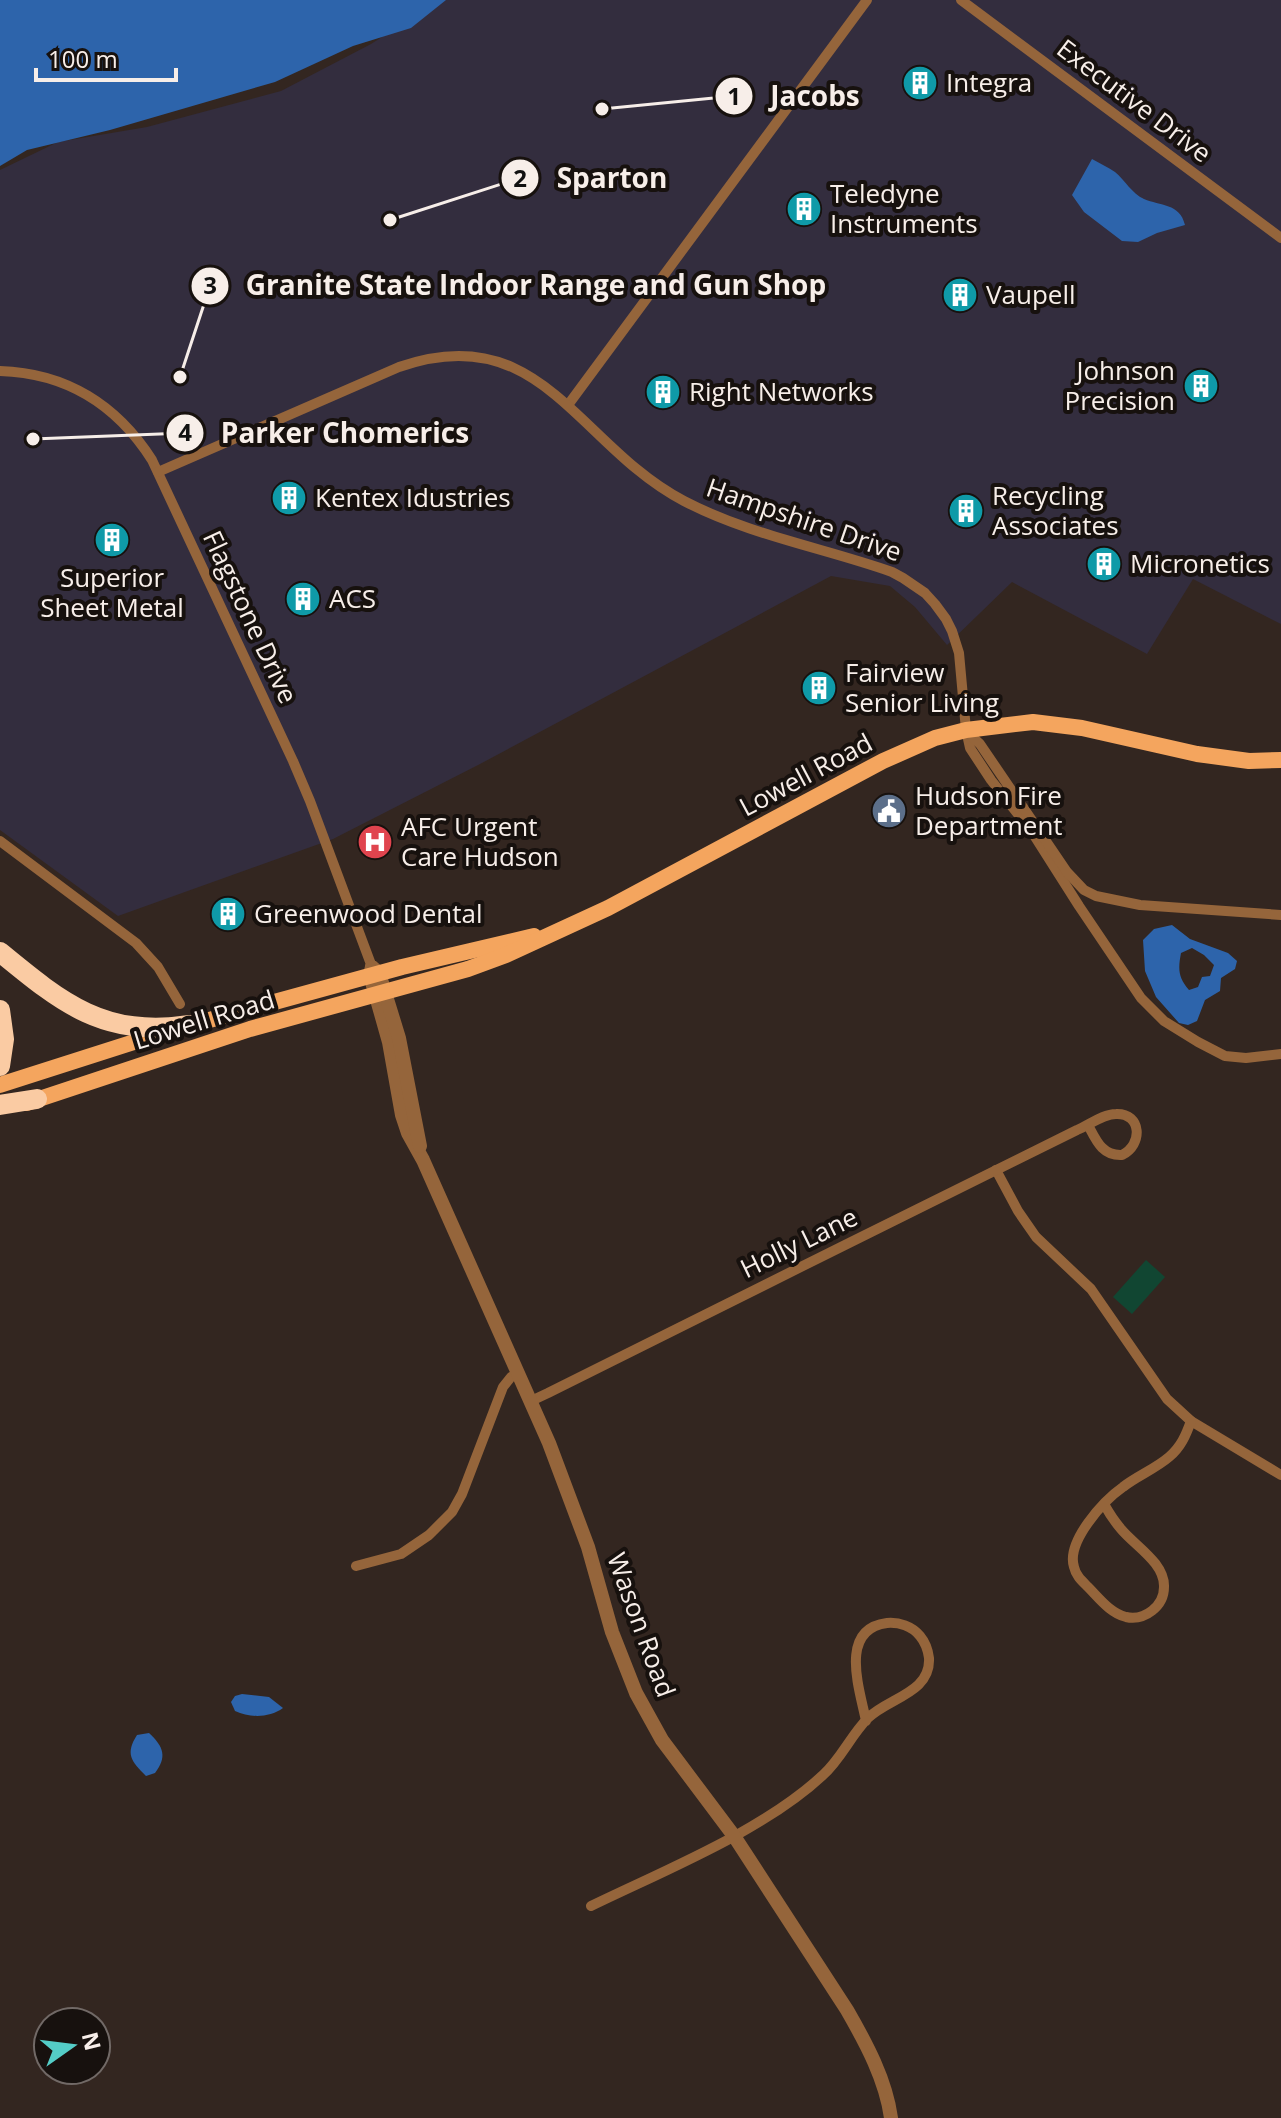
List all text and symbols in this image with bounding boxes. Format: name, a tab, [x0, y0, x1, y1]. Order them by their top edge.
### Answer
street label: Executive Drive	[1050, 30, 1219, 170]
scale bar	[36, 32, 176, 82]
text: 100 m	[48, 42, 118, 75]
building icon: Integra	[901, 64, 939, 102]
place label: Integra	[946, 64, 1032, 100]
callout: Jacobs	[714, 70, 876, 122]
text: Jacobs	[767, 76, 860, 114]
text: 1	[727, 79, 741, 112]
callout: Sparton	[500, 152, 683, 204]
text: Sparton	[557, 158, 667, 196]
text: 2	[513, 161, 527, 194]
place label: Teledyne Instruments	[830, 175, 978, 241]
building icon: Teledyne Instruments	[785, 190, 823, 228]
callout: Granite State Indoor Range and Gun Shop	[190, 260, 842, 312]
text: Granite State Indoor Range and Gun Shop	[246, 265, 826, 303]
text: 3	[203, 268, 217, 301]
building icon: Vaupell	[941, 276, 979, 314]
place label: Vaupell	[986, 276, 1076, 312]
place label: Johnson Precision	[1065, 352, 1175, 418]
building icon: Johnson Precision	[1182, 367, 1220, 405]
building icon: Right Networks	[644, 373, 682, 411]
place label: Right Networks	[689, 373, 874, 409]
callout: Parker Chomerics	[165, 407, 485, 459]
text: Parker Chomerics	[221, 413, 469, 451]
text: 4	[178, 415, 192, 448]
street label: Hampshire Drive	[702, 469, 907, 569]
place label: Recycling Associates	[992, 477, 1119, 543]
building icon: Kentex Idustries	[270, 479, 308, 517]
place label: Kentex Idustries	[315, 479, 511, 515]
building icon: Recycling Associates	[947, 492, 985, 530]
building icon: Superior Sheet Metal	[93, 521, 131, 559]
street label: Flagstone Drive	[195, 524, 307, 709]
building icon: Micronetics	[1085, 545, 1123, 583]
place label: Micronetics	[1130, 545, 1270, 581]
place label: Superior Sheet Metal	[40, 559, 184, 625]
building icon: ACS	[284, 580, 322, 618]
place label: ACS	[329, 580, 376, 616]
place label: Fairview Senior Living	[845, 654, 999, 720]
building icon: Fairview Senior Living	[800, 669, 838, 707]
street label: Lowell Road	[733, 724, 878, 824]
place label: Hudson Fire Department	[915, 777, 1063, 843]
public building icon: Hudson Fire Department	[870, 792, 908, 830]
place label: AFC Urgent Care Hudson	[401, 808, 559, 874]
hospital icon: AFC Urgent Care Hudson	[356, 823, 394, 861]
building icon: Greenwood Dental	[209, 895, 247, 933]
place label: Greenwood Dental	[254, 895, 482, 931]
street label: Lowell Road	[129, 981, 279, 1058]
street label: Holly Lane	[734, 1198, 863, 1286]
street label: Wason Road	[599, 1547, 685, 1702]
north arrow	[32, 2006, 112, 2086]
text: N	[76, 2029, 109, 2053]

